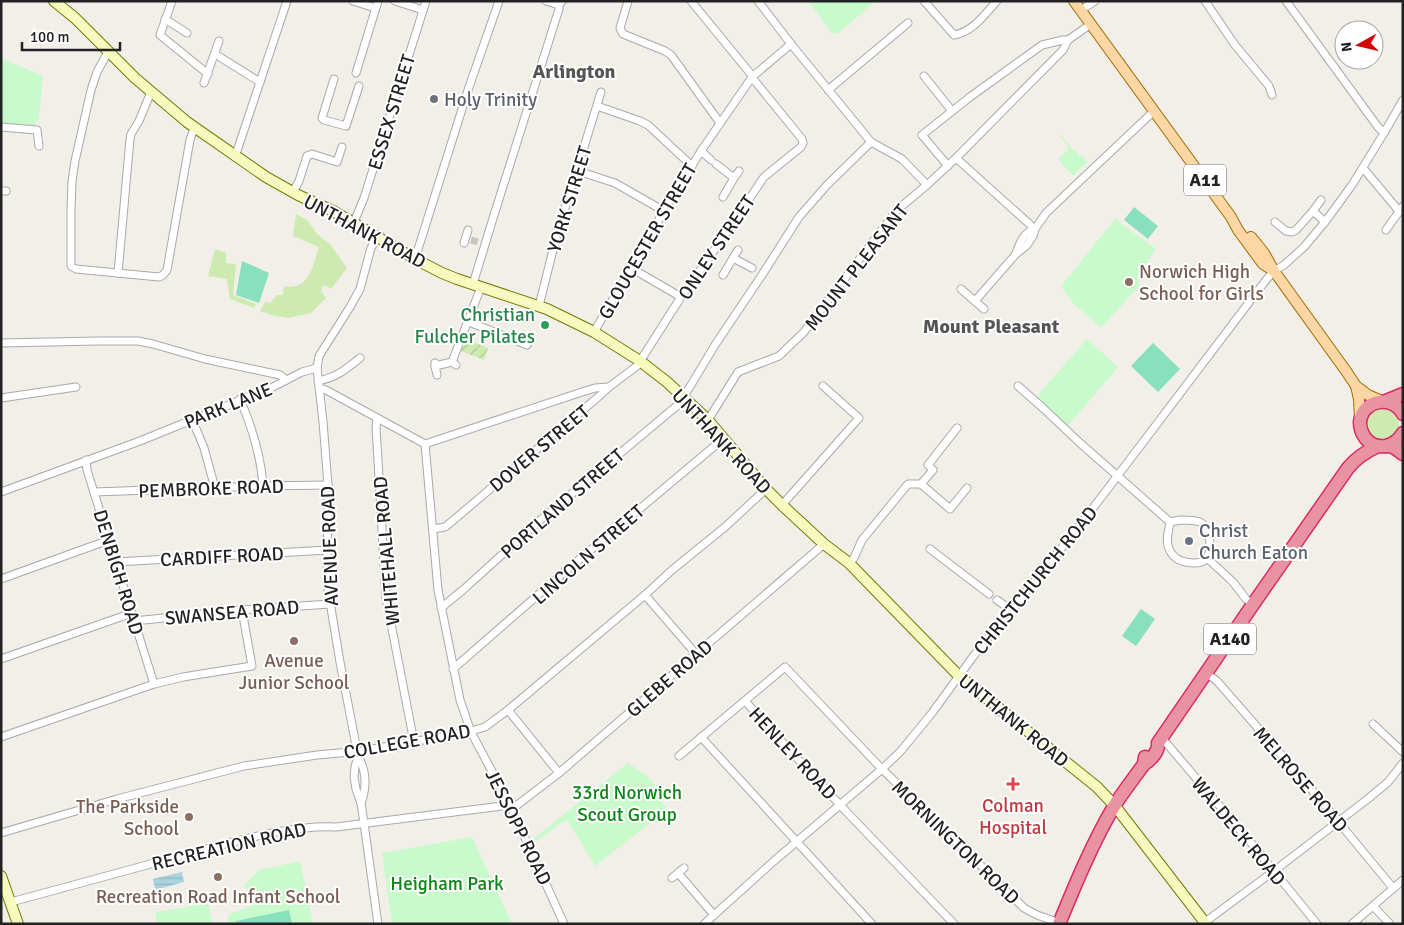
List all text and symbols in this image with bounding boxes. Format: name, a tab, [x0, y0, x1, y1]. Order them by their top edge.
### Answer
scale bar	[22, 20, 120, 52]
north arrow	[1334, 20, 1384, 70]
text: 100 m	[30, 28, 70, 46]
text: N	[1338, 41, 1356, 53]
street label: ESSEX STREET	[363, 51, 421, 173]
district label: Arlington	[532, 59, 616, 84]
place label: Holy Trinity	[444, 88, 537, 112]
marker: Holy Trinity	[428, 93, 440, 105]
street label: YORK STREET	[542, 142, 598, 256]
street label: GLOUCESTER STREET	[593, 159, 703, 324]
road number: A11	[1184, 164, 1226, 196]
street label: UNTHANK ROAD	[299, 190, 430, 274]
street label: ONLEY STREET	[673, 190, 761, 305]
street label: MOUNT PLEASANT	[800, 199, 914, 336]
place label: Norwich High School for Girls	[1139, 260, 1264, 306]
marker: Norwich High School for Girls	[1123, 276, 1135, 288]
place label: Christian Fulcher Pilates	[415, 303, 535, 349]
district label: Mount Pleasant	[923, 314, 1060, 339]
marker: Christian Fulcher Pilates	[539, 319, 551, 331]
street label: PARK LANE	[181, 377, 276, 435]
street label: UNTHANK ROAD	[666, 384, 776, 499]
street label: DOVER STREET	[485, 399, 595, 498]
street label: PORTLAND STREET	[496, 443, 630, 564]
street label: PEMBROKE ROAD	[138, 474, 284, 504]
street label: WHITEHALL ROAD	[369, 475, 405, 627]
street label: AVENUE ROAD	[316, 485, 344, 606]
street label: LINCOLN STREET	[528, 499, 650, 610]
street label: CHRISTCHURCH ROAD	[969, 502, 1103, 660]
street label: DENBIGH ROAD	[88, 507, 148, 638]
place label: Christ Church Eaton	[1199, 519, 1308, 565]
marker: Christ Church Eaton	[1183, 535, 1195, 547]
street label: CARDIFF ROAD	[160, 542, 284, 572]
street label: SWANSEA ROAD	[164, 595, 300, 631]
road number: A140	[1204, 624, 1256, 654]
marker: Avenue Junior School	[288, 635, 300, 647]
street label: GLEBE ROAD	[622, 635, 718, 723]
place label: Avenue Junior School	[239, 649, 349, 695]
street label: UNTHANK ROAD	[953, 669, 1073, 773]
street label: HENLEY ROAD	[743, 702, 841, 805]
street label: COLLEGE ROAD	[342, 719, 472, 765]
street label: MELROSE ROAD	[1248, 722, 1353, 837]
street label: JESSOPP ROAD	[480, 766, 556, 889]
street label: WALDECK ROAD	[1186, 773, 1291, 891]
street label: MORNINGTON ROAD	[886, 776, 1024, 910]
marker: Colman Hospital	[1006, 777, 1020, 791]
park label: 33rd Norwich Scout Group	[572, 781, 682, 827]
place label: Colman Hospital	[979, 794, 1047, 840]
place label: The Parkside School	[76, 795, 179, 841]
marker: The Parkside School	[183, 811, 195, 823]
street label: RECREATION ROAD	[150, 818, 309, 876]
marker: Recreation Road Infant School	[212, 871, 224, 883]
park label: Heigham Park	[390, 872, 504, 896]
place label: Recreation Road Infant School	[96, 885, 340, 909]

